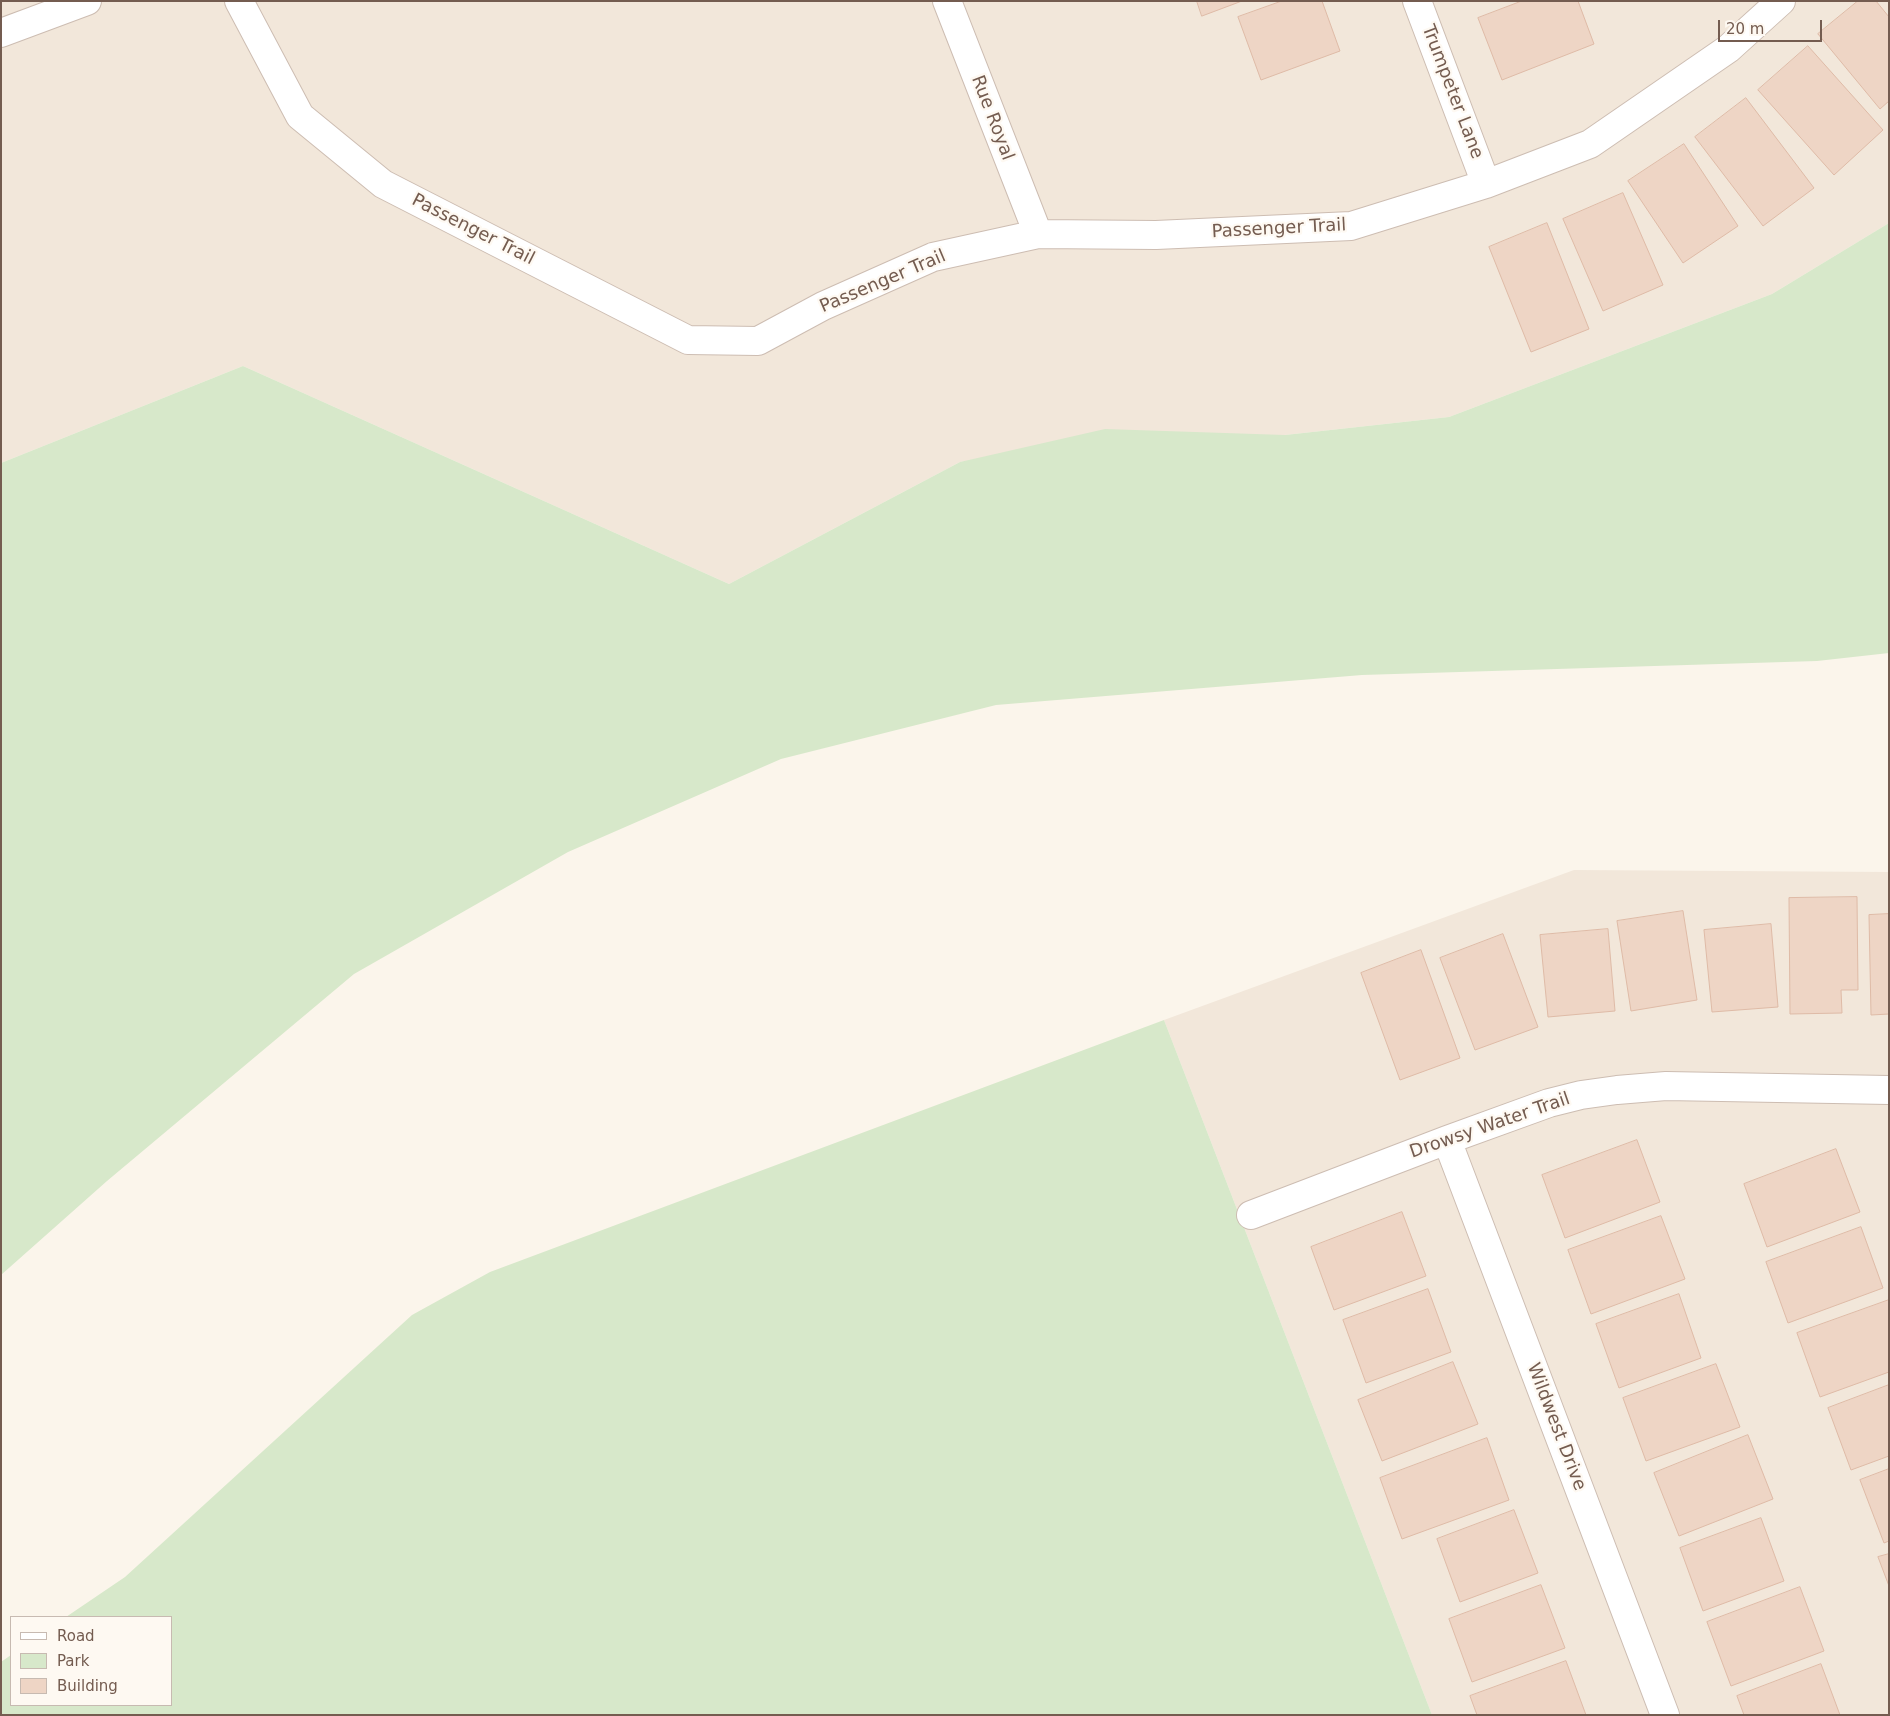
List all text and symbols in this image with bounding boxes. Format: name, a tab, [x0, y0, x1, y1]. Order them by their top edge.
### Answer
scale bar	[1720, 10, 1824, 42]
text: 20 m	[1726, 20, 1764, 38]
street label: Trumpeter Lane	[1416, 22, 1488, 162]
street label: Rue Royal	[966, 72, 1018, 164]
street label: Passenger Trail	[408, 190, 538, 270]
street label: Passenger Trail	[1211, 215, 1347, 243]
street label: Passenger Trail	[817, 246, 949, 318]
street label: Drowsy Water Trail	[1407, 1088, 1573, 1164]
street label: Wildwest Drive	[1522, 1360, 1590, 1494]
legend	[10, 1616, 172, 1706]
text: Road	[57, 1627, 95, 1645]
text: Park	[57, 1652, 89, 1670]
text: Building	[57, 1677, 118, 1695]

